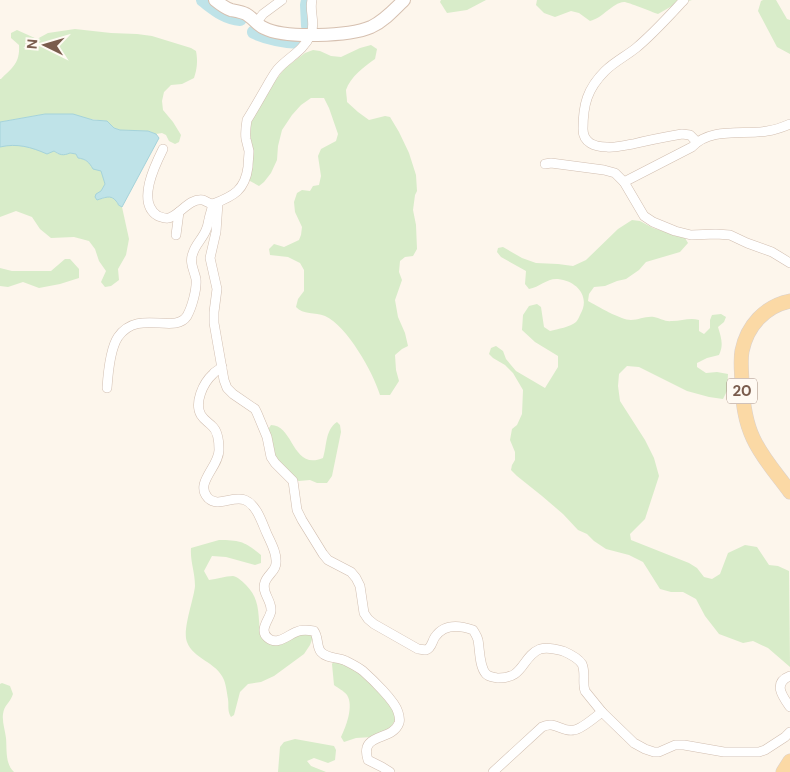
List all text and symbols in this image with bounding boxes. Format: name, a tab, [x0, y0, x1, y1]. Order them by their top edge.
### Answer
north arrow	[20, 20, 70, 70]
text: N	[23, 38, 41, 50]
road number: 20	[727, 378, 757, 404]

